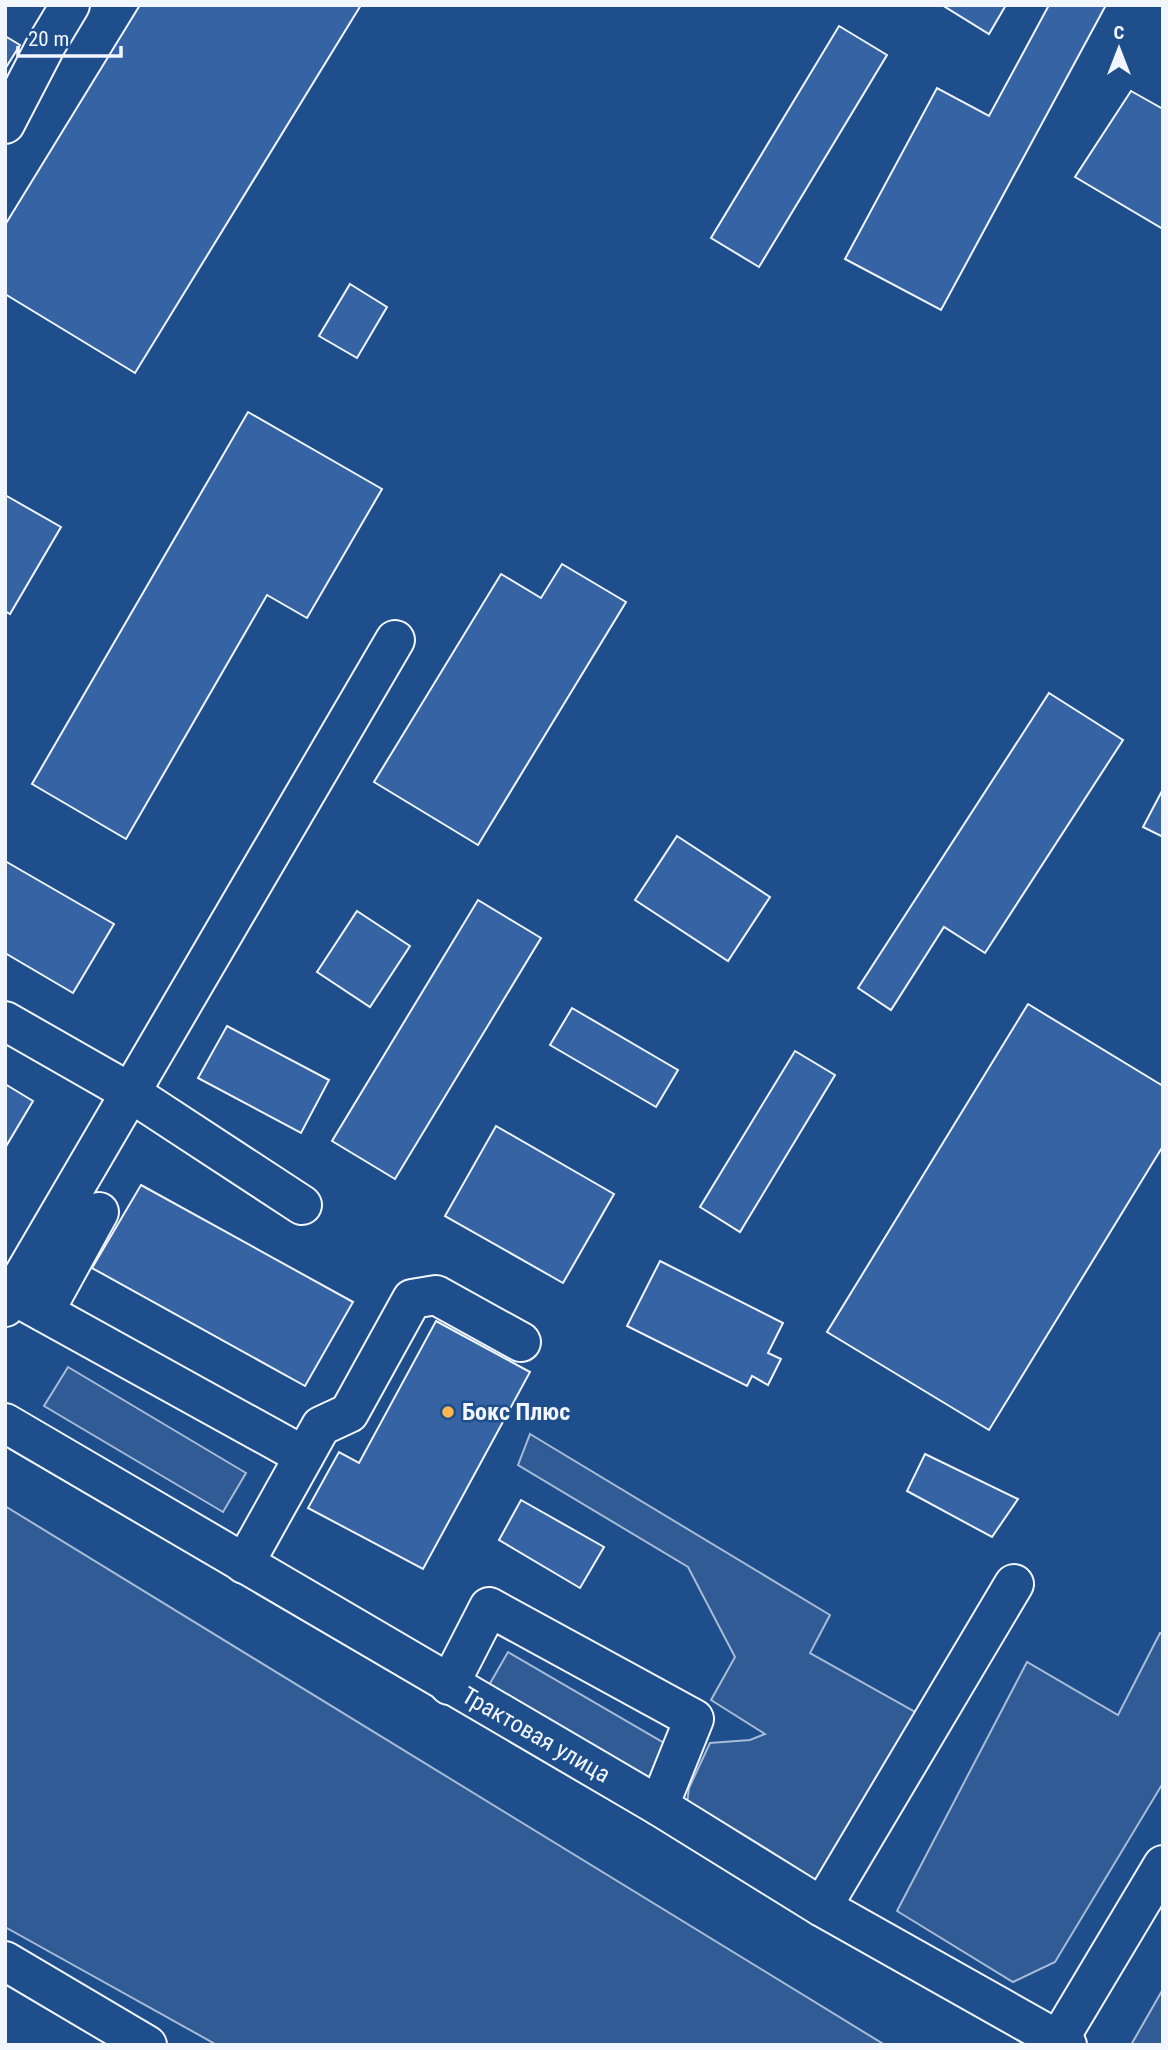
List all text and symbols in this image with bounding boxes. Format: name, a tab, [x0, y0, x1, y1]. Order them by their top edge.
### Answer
scale bar	[18, 14, 121, 58]
north arrow	[1084, 14, 1154, 84]
text: С	[1114, 21, 1125, 44]
text: 20 m	[28, 27, 69, 51]
place label: Бокс Плюс	[462, 1398, 570, 1426]
marker: Бокс Плюс	[440, 1404, 456, 1420]
street label: Трактовая улица	[457, 1681, 615, 1789]

